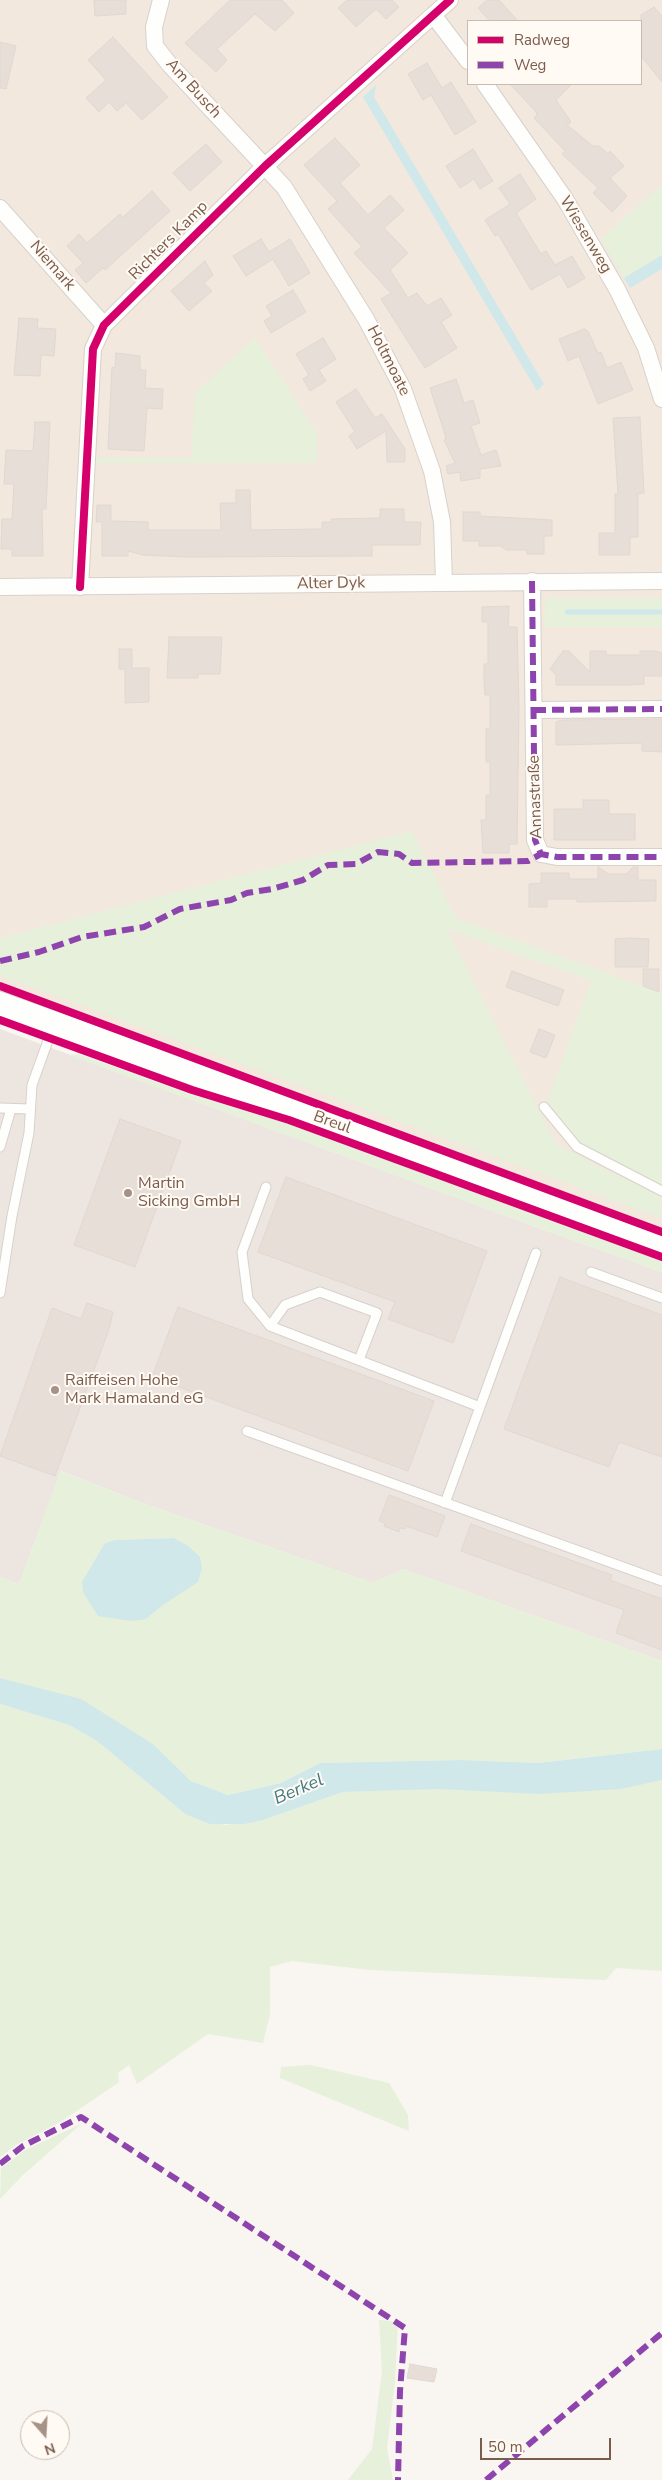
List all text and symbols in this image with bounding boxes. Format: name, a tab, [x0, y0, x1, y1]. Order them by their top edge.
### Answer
legend	[467, 20, 642, 85]
text: Radweg	[514, 30, 570, 50]
street label: Am Busch	[161, 55, 225, 123]
text: Weg	[514, 55, 546, 75]
street label: Wiesenweg	[555, 193, 615, 277]
street label: Richters Kamp	[125, 197, 213, 285]
street label: Niemark	[25, 237, 79, 295]
street label: Holtmoate	[362, 323, 414, 399]
street label: Alter Dyk	[297, 574, 365, 594]
street label: Annastraße	[525, 755, 547, 839]
street label: Breul	[311, 1107, 353, 1139]
place label: Martin Sicking GmbH	[138, 1174, 240, 1212]
marker: Martin Sicking GmbH	[122, 1187, 134, 1199]
place label: Raiffeisen Hohe Mark Hamaland eG	[65, 1371, 204, 1409]
marker: Raiffeisen Hohe Mark Hamaland eG	[49, 1384, 61, 1396]
water label: Berkel	[271, 1770, 327, 1810]
north arrow	[20, 2410, 70, 2460]
scale bar	[482, 2428, 613, 2460]
text: 50 m	[488, 2437, 523, 2457]
text: N	[42, 2438, 58, 2459]

